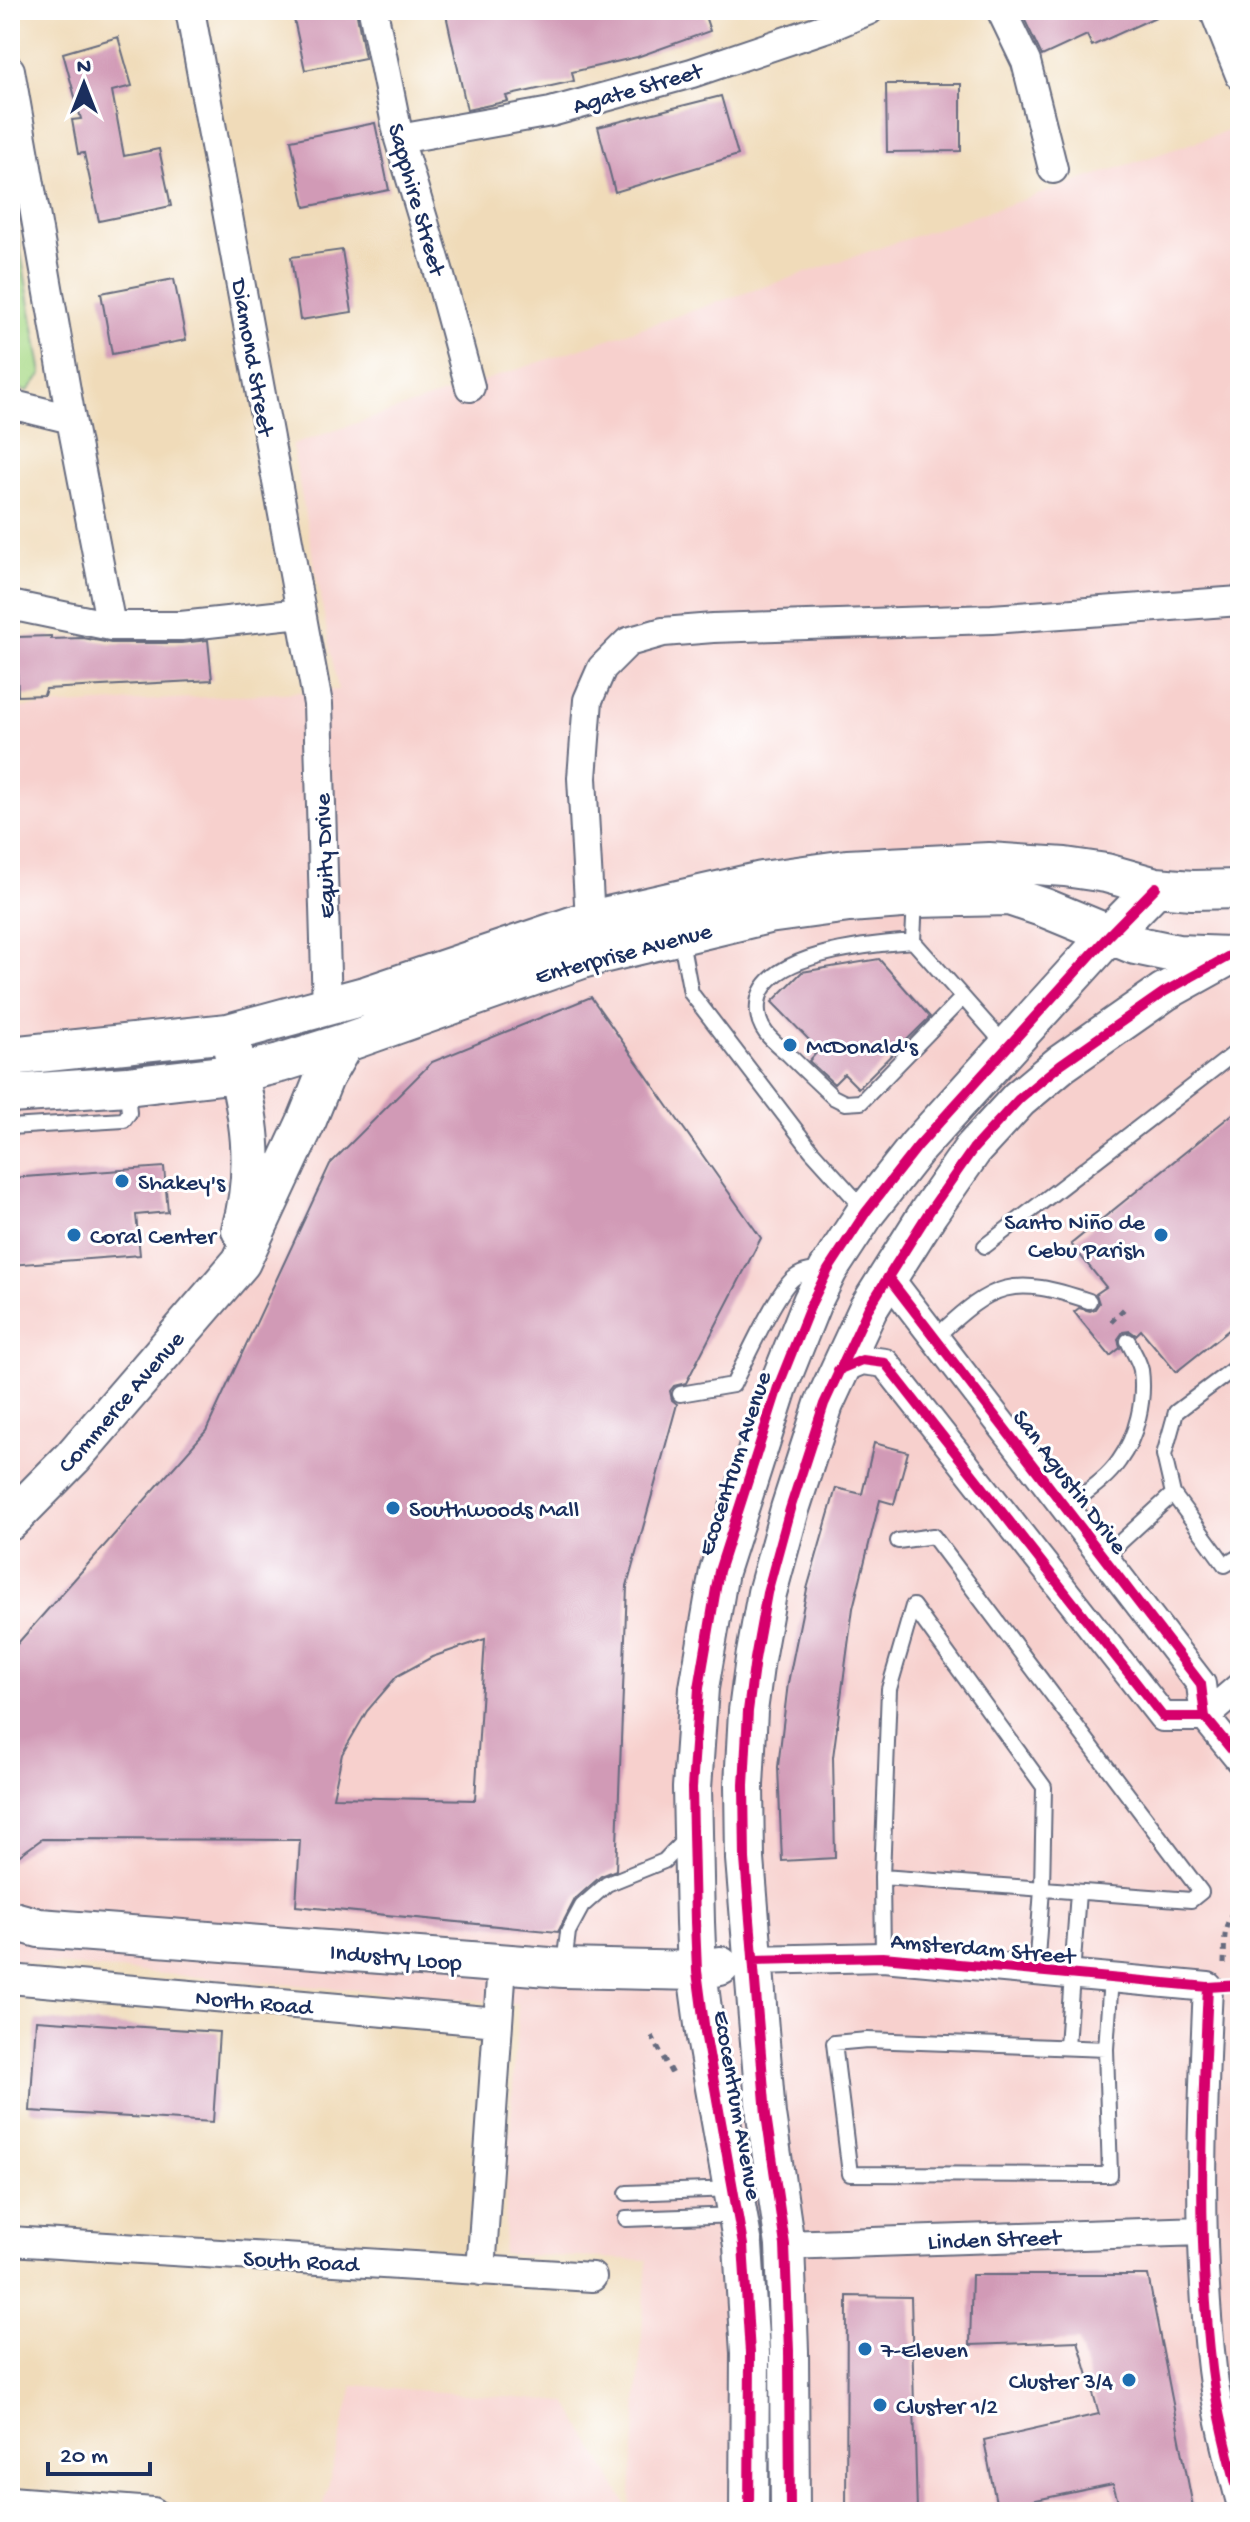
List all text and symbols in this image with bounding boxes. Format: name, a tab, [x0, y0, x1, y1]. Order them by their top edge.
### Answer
north arrow	[44, 44, 124, 124]
text: N	[77, 55, 91, 81]
street label: Agate Street	[570, 57, 708, 123]
street label: Sapphire Street	[379, 121, 451, 281]
street label: Diamond Street	[222, 275, 279, 440]
street label: Equity Drive	[310, 792, 343, 919]
street label: Enterprise Avenue	[532, 918, 716, 993]
place label: McDonald's	[806, 1034, 919, 1063]
marker: McDonald's	[781, 1036, 799, 1054]
place label: Shakey's	[138, 1170, 226, 1199]
marker: Shakey's	[113, 1172, 131, 1190]
place label: Santo Niño de Cebu Parish	[1004, 1210, 1146, 1267]
place label: Coral Center	[90, 1224, 218, 1253]
marker: Coral Center	[65, 1226, 83, 1244]
marker: Santo Niño de Cebu Parish	[1152, 1226, 1170, 1244]
street label: Commerce Avenue	[53, 1326, 193, 1480]
street label: Ecocentrum Avenue	[693, 1368, 780, 1560]
street label: San Agustin Drive	[1004, 1405, 1132, 1562]
place label: Southwoods Mall	[409, 1497, 579, 1526]
marker: Southwoods Mall	[384, 1499, 402, 1517]
street label: Amsterdam Street	[889, 1928, 1078, 1973]
street label: Industry Loop	[328, 1939, 463, 1980]
street label: North Road	[194, 1985, 315, 2024]
street label: Ecocentrum Avenue	[705, 2009, 767, 2203]
street label: Linden Street	[927, 2225, 1063, 2258]
street label: South Road	[242, 2246, 361, 2281]
place label: 7-Eleven	[880, 2338, 969, 2367]
marker: 7-Eleven	[856, 2340, 874, 2358]
place label: Cluster 3/4	[1009, 2369, 1114, 2398]
marker: Cluster 3/4	[1120, 2371, 1138, 2389]
place label: Cluster 1/2	[896, 2394, 998, 2423]
marker: Cluster 1/2	[871, 2396, 889, 2414]
scale bar	[48, 2426, 150, 2476]
text: 20 m	[60, 2443, 108, 2472]

